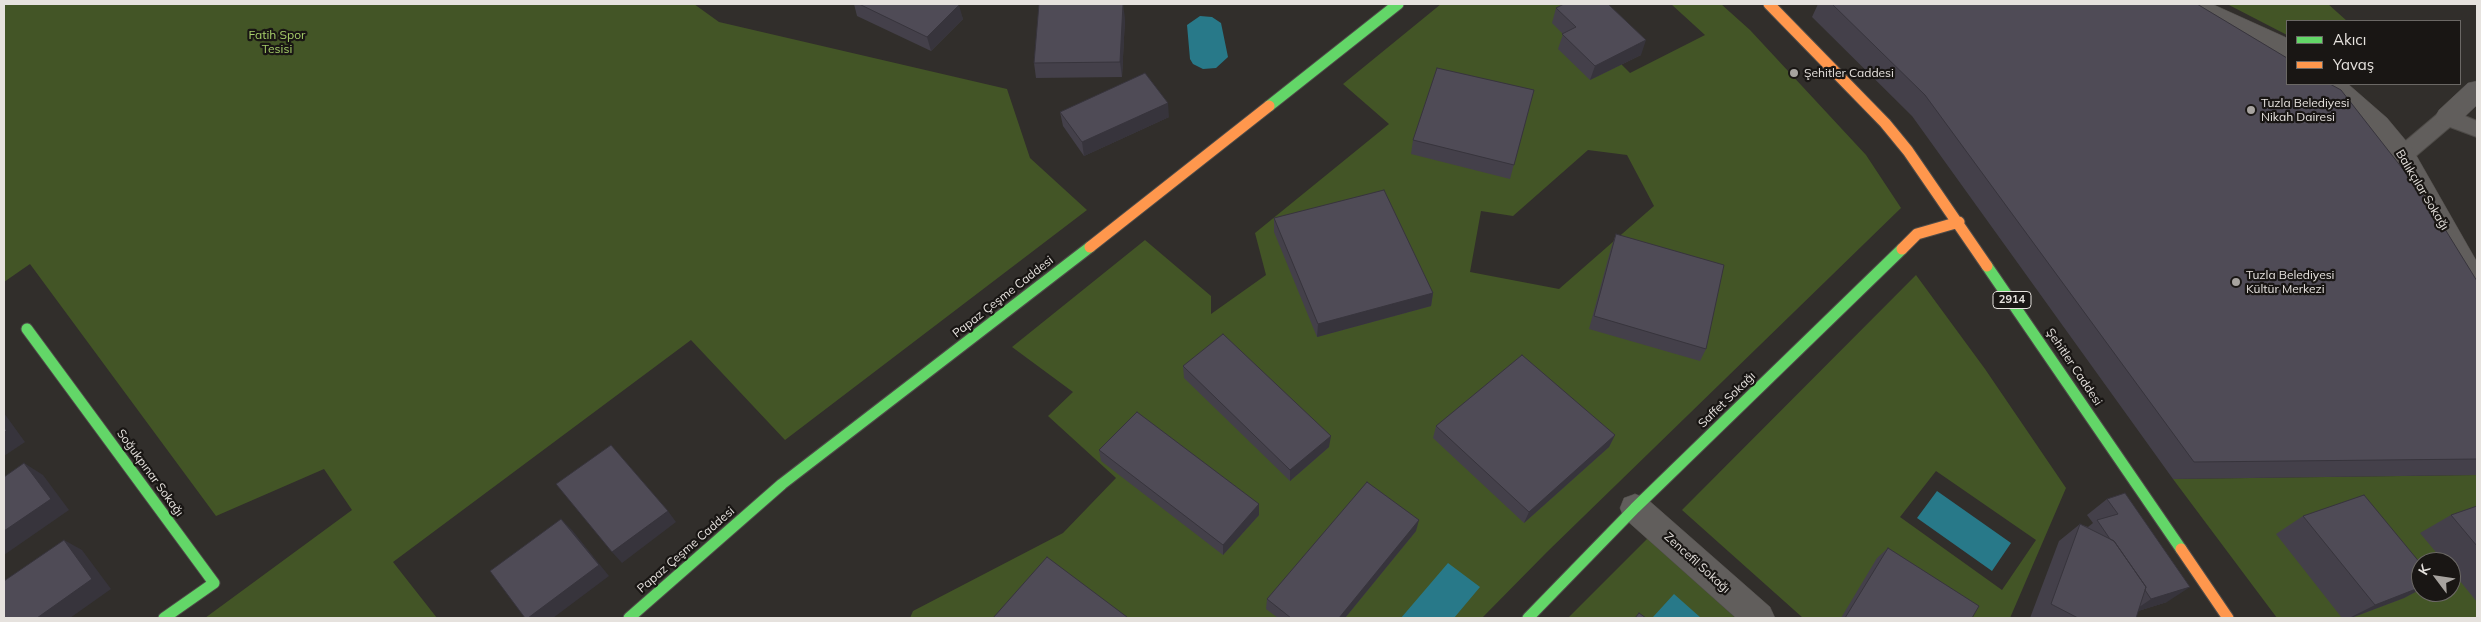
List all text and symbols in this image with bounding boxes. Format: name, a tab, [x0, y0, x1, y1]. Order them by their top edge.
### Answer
legend	[2286, 20, 2461, 85]
park label: Fatih Spor Tesisi	[249, 28, 305, 56]
text: Akıcı	[2333, 30, 2366, 49]
text: Yavaş	[2333, 55, 2374, 74]
place label: Şehitler Caddesi	[1804, 66, 1894, 80]
marker: Şehitler Caddesi	[1788, 67, 1800, 79]
place label: Tuzla Belediyesi Nikah Dairesi	[2261, 96, 2349, 124]
marker: Tuzla Belediyesi Nikah Dairesi	[2245, 104, 2257, 116]
street label: Balıkçılar Sokağı	[2392, 147, 2452, 233]
street label: Papaz Çeşme Caddesi	[950, 253, 1056, 341]
place label: Tuzla Belediyesi Kültür Merkezi	[2246, 268, 2334, 296]
marker: Tuzla Belediyesi Kültür Merkezi	[2230, 276, 2242, 288]
road number: 2914	[1993, 292, 2031, 308]
street label: Şehitler Caddesi	[2043, 326, 2105, 408]
street label: Saffet Sokağı	[1695, 369, 1759, 431]
street label: Soğukpınar Sokağı	[114, 427, 186, 519]
street label: Papaz Çeşme Caddesi	[635, 504, 737, 596]
street label: Zencefil Sokağı	[1661, 530, 1733, 596]
north arrow	[2411, 552, 2461, 602]
text: K	[2414, 561, 2434, 578]

